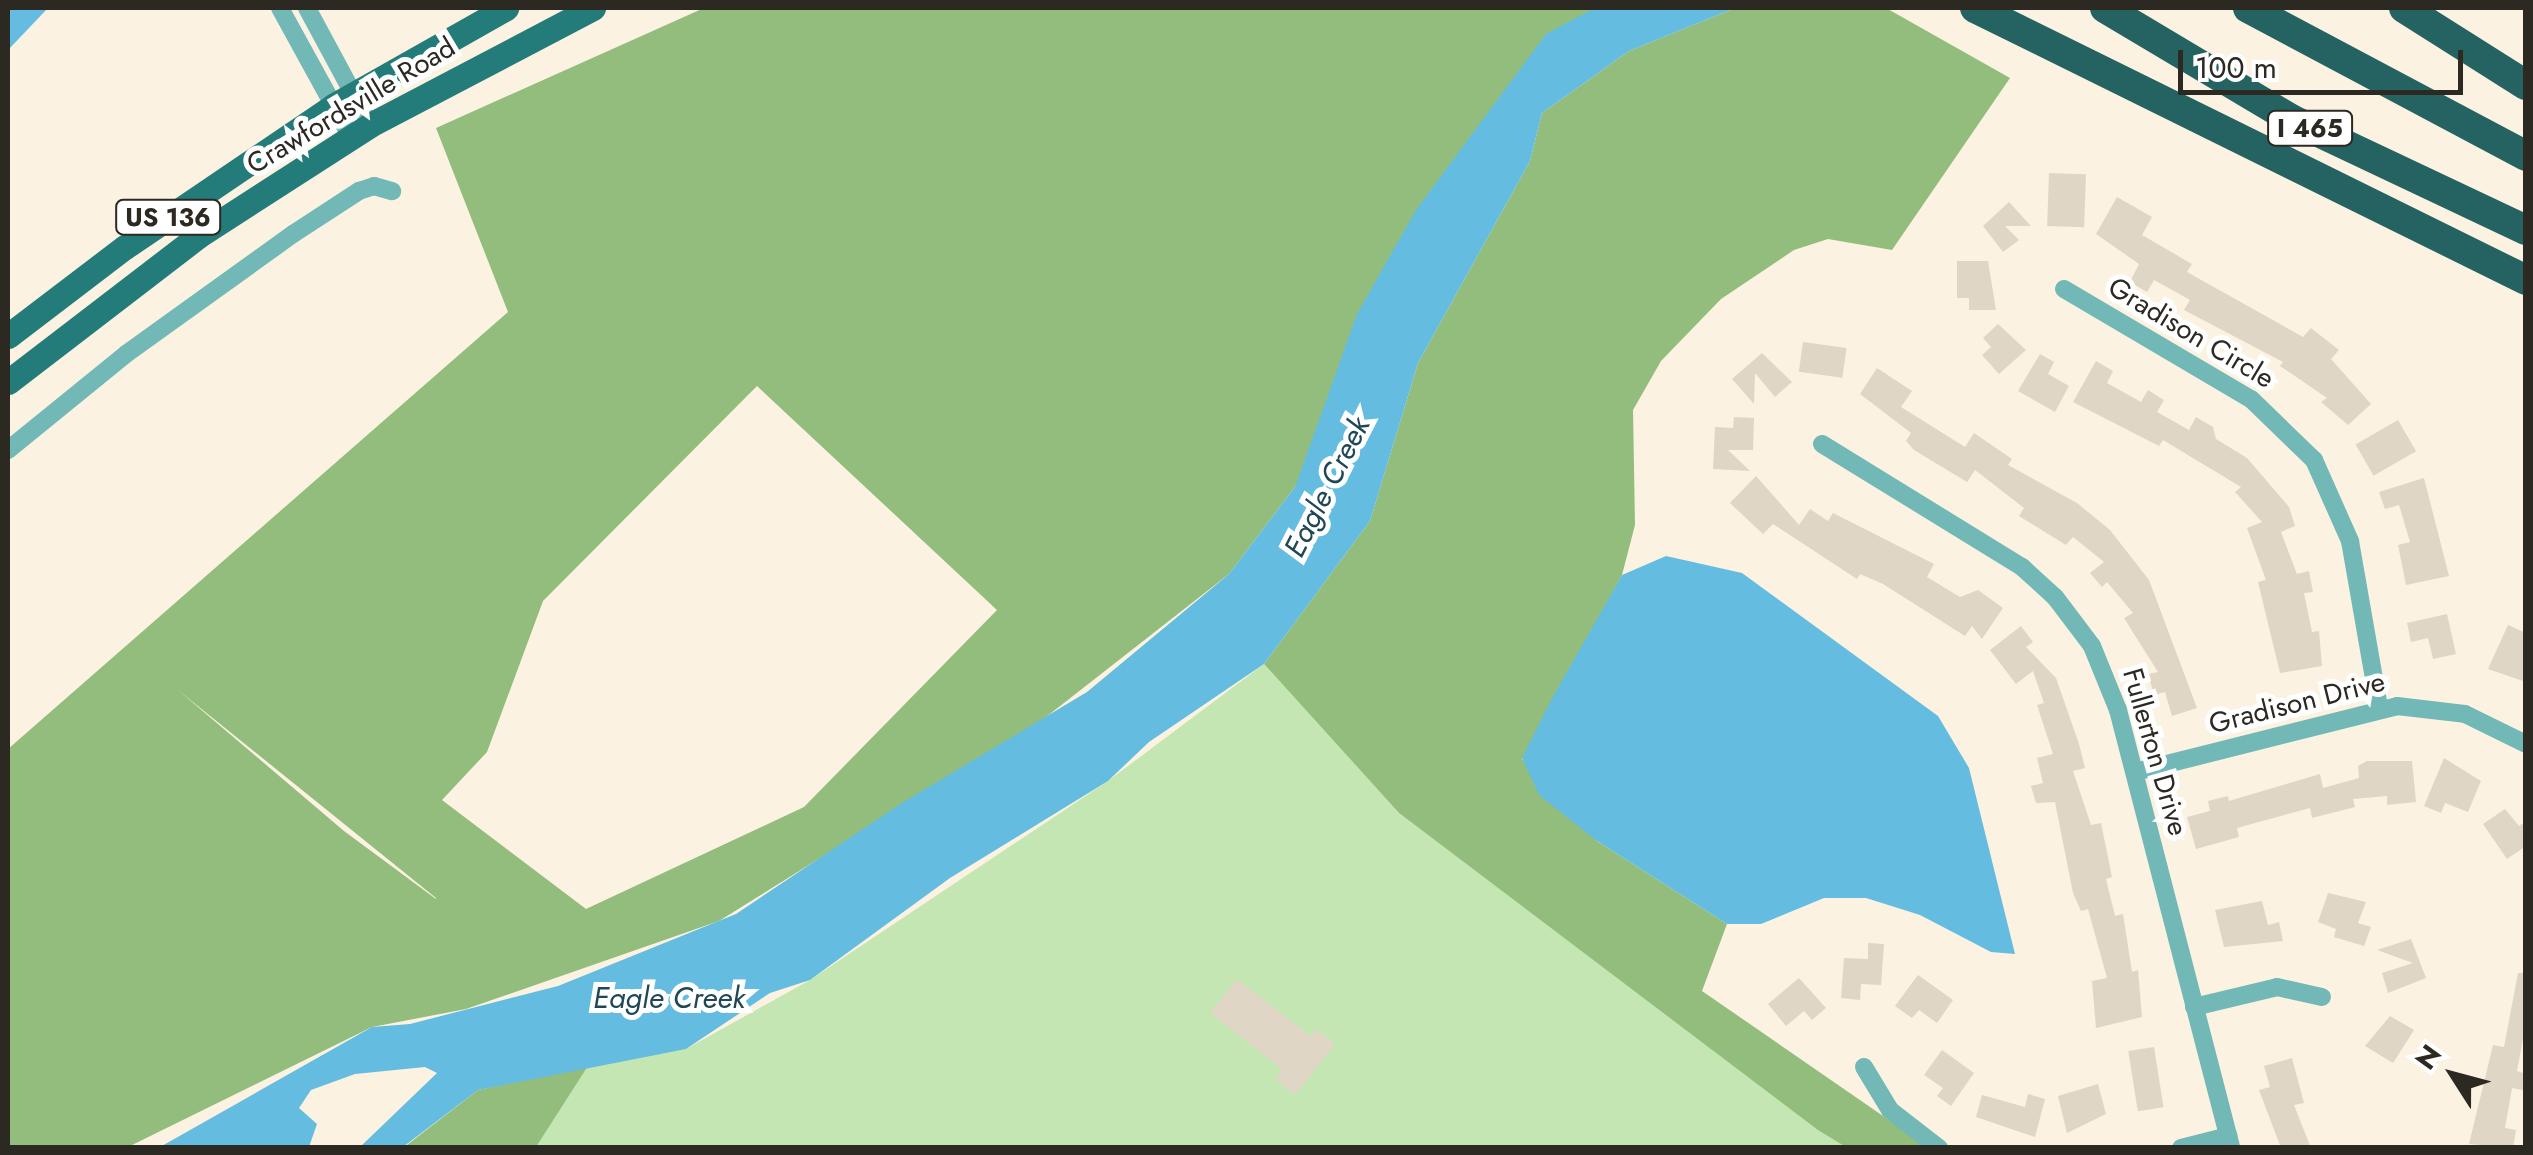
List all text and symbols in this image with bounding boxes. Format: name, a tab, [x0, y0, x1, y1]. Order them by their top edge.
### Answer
scale bar	[2183, 30, 2468, 92]
street label: Crawfordsville Road	[241, 31, 461, 181]
text: 100 m	[2195, 46, 2277, 89]
road number: I 465	[2265, 108, 2355, 148]
road number: US 136	[113, 197, 223, 237]
street label: Gradison Circle	[2102, 270, 2280, 396]
water label: Eagle Creek	[1276, 411, 1378, 563]
street label: Fullerton Drive	[2115, 665, 2195, 839]
street label: Gradison Drive	[2206, 665, 2388, 741]
water label: Eagle Creek	[593, 980, 745, 1016]
north arrow	[2403, 1025, 2503, 1125]
text: N	[2405, 1036, 2451, 1078]

